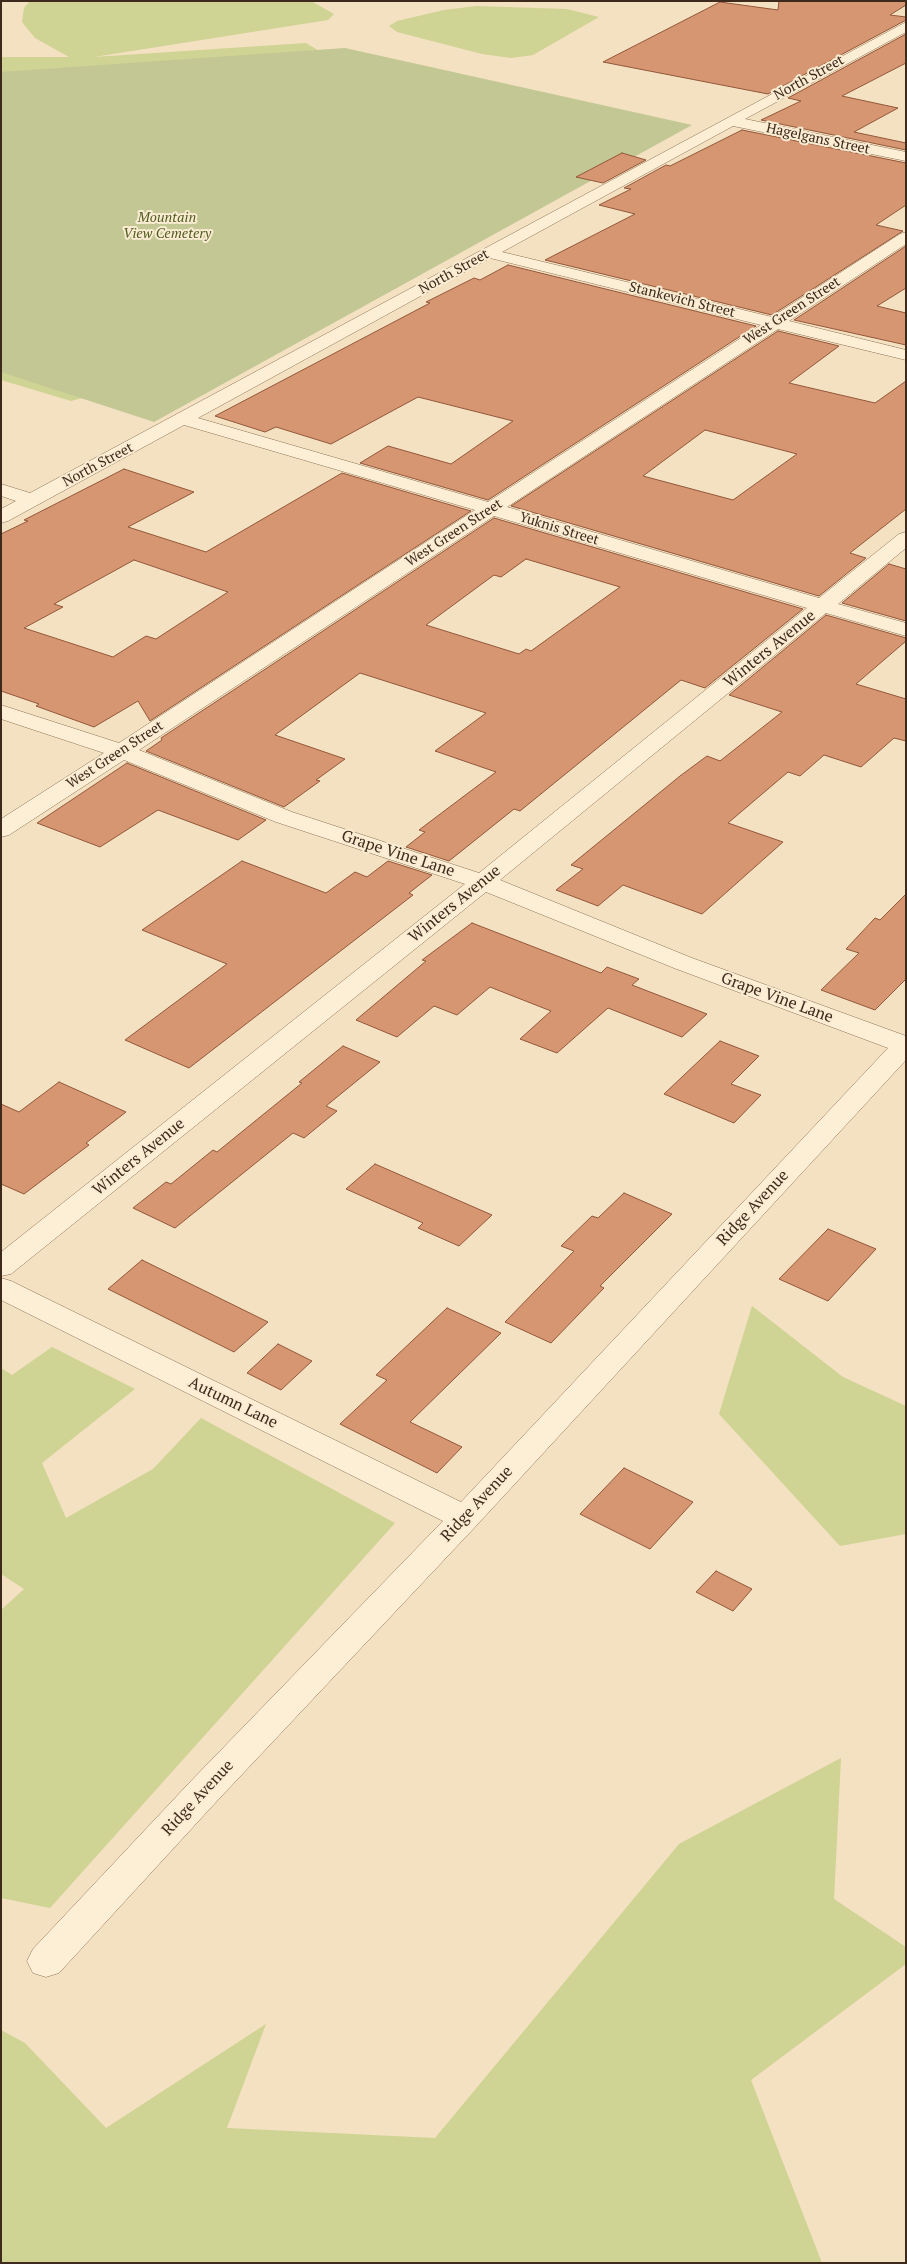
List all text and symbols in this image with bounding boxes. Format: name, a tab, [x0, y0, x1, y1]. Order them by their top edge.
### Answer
street label: North Street	[771, 52, 847, 104]
street label: Hagelgans Street	[765, 120, 871, 158]
park label: Mountain View Cemetery	[123, 210, 211, 242]
street label: North Street	[416, 246, 492, 298]
street label: West Green Street	[740, 273, 844, 349]
street label: Stankevich Street	[627, 279, 737, 321]
street label: North Street	[60, 439, 136, 491]
street label: West Green Street	[402, 495, 506, 571]
street label: Yuknis Street	[517, 509, 601, 549]
street label: Winters Avenue	[720, 606, 820, 692]
street label: West Green Street	[63, 717, 167, 793]
street label: Grape Vine Lane	[339, 827, 457, 881]
street label: Winters Avenue	[405, 861, 505, 947]
street label: Grape Vine Lane	[718, 969, 836, 1027]
street label: Winters Avenue	[89, 1114, 189, 1200]
street label: Ridge Avenue	[713, 1166, 793, 1250]
street label: Autumn Lane	[185, 1373, 281, 1433]
street label: Ridge Avenue	[437, 1462, 517, 1546]
street label: Ridge Avenue	[158, 1756, 238, 1840]

